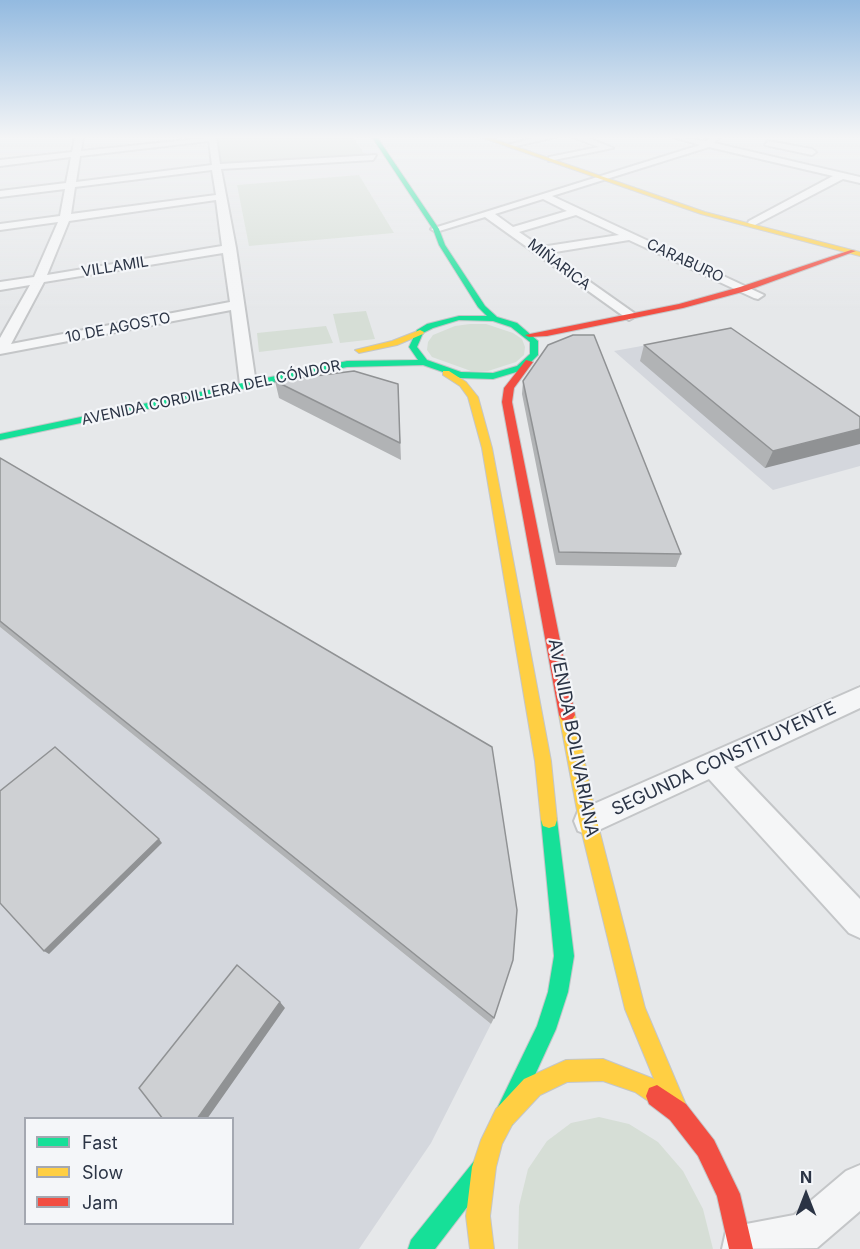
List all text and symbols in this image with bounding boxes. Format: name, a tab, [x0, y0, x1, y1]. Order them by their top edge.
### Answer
street label: CARABURO	[644, 235, 726, 287]
street label: MIÑARICA	[524, 236, 594, 294]
street label: VILLAMIL	[80, 253, 150, 281]
street label: 10 DE AGOSTO	[64, 309, 172, 347]
street label: AVENIDA CORDILLERA DEL CÓNDOR	[80, 357, 342, 429]
street label: AVENIDA BOLIVARIANA	[543, 637, 603, 839]
street label: SEGUNDA CONSTITUYENTE	[608, 697, 840, 821]
legend	[24, 1117, 234, 1225]
text: Fast	[82, 1132, 118, 1153]
text: Slow	[82, 1162, 123, 1183]
north arrow	[776, 1165, 836, 1225]
text: N	[800, 1167, 812, 1187]
text: Jam	[82, 1192, 118, 1213]

